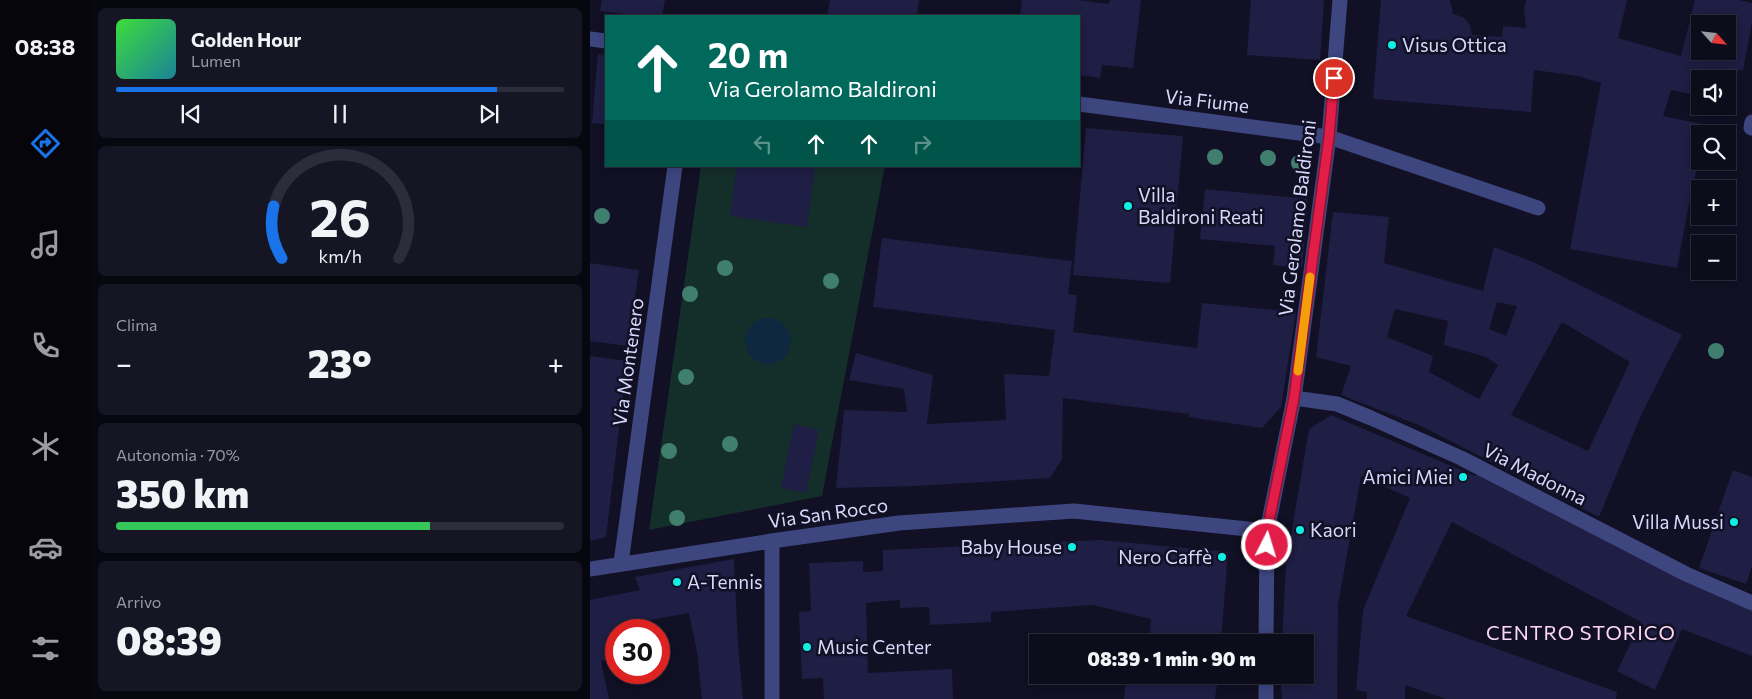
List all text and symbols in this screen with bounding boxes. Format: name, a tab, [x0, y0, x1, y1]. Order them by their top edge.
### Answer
north arrow	[1691, 15, 1736, 60]
map controls	[1691, 15, 1736, 280]
text: Golden Hour	[191, 28, 301, 51]
text: 20 m	[708, 32, 788, 75]
text: 08:38	[15, 33, 75, 60]
place label: Visus Ottica	[1402, 33, 1507, 56]
icon: ahead	[625, 35, 690, 100]
marker: Visus Ottica	[1386, 39, 1398, 51]
text: Lumen	[191, 51, 241, 70]
pin	[1313, 57, 1355, 99]
icon: arrive	[1320, 64, 1348, 92]
button: sound	[1691, 70, 1736, 115]
text: Via Gerolamo Baldironi	[708, 75, 937, 102]
street label: Via Fiume	[1164, 84, 1250, 117]
icon: previous	[177, 100, 205, 128]
icon: pause	[326, 100, 354, 128]
icon: next	[475, 100, 503, 128]
street label: Via Gerolamo Baldironi	[1273, 118, 1320, 317]
button: search	[1691, 125, 1736, 170]
icon: directions	[28, 126, 63, 161]
icon: left	[749, 130, 777, 158]
icon: ahead	[802, 130, 830, 158]
icon: ahead	[855, 130, 883, 158]
icon: right	[908, 130, 936, 158]
button: +	[1691, 180, 1736, 225]
place label: Villa Baldironi Reati	[1138, 183, 1264, 228]
text: 26	[309, 184, 371, 248]
marker: Villa Baldironi Reati	[1122, 200, 1134, 212]
icon: music	[28, 227, 63, 262]
button: −	[1691, 235, 1736, 280]
text: km/h	[318, 245, 362, 267]
street label: Via Montenero	[607, 296, 648, 427]
text: Clima	[116, 315, 157, 334]
icon: phone	[28, 328, 63, 363]
text: 23°	[308, 339, 372, 386]
text: −	[116, 346, 132, 380]
text: +	[548, 346, 564, 380]
icon: climate	[28, 429, 63, 464]
street label: Via Madonna	[1479, 438, 1591, 510]
text: Autonomia · 70%	[116, 445, 240, 464]
place label: Amici Miei	[1363, 465, 1453, 488]
text: 350 km	[116, 469, 249, 516]
marker: Amici Miei	[1457, 471, 1469, 483]
street label: Via San Rocco	[767, 493, 889, 532]
place label: Villa Mussi	[1632, 510, 1724, 533]
marker: Villa Mussi	[1728, 516, 1740, 528]
position arrow	[1240, 518, 1292, 570]
place label: Kaori	[1310, 518, 1357, 541]
marker: Kaori	[1294, 524, 1306, 536]
icon: car	[28, 530, 63, 565]
place label: Baby House	[960, 535, 1062, 558]
marker: Baby House	[1066, 541, 1078, 553]
place label: Nero Caffè	[1118, 545, 1212, 568]
marker: Nero Caffè	[1216, 551, 1228, 563]
place label: A-Tennis	[687, 570, 763, 593]
marker: A-Tennis	[671, 576, 683, 588]
text: Arrivo	[116, 592, 161, 611]
text: 08:39	[116, 616, 222, 663]
speed limit sign: 30	[605, 619, 670, 684]
district label: CENTRO STORICO	[1486, 620, 1676, 644]
icon: filters	[28, 631, 63, 666]
place label: Music Center	[817, 635, 932, 658]
marker: Music Center	[801, 641, 813, 653]
text: 08:39 · 1 min · 90 m	[1087, 647, 1256, 670]

